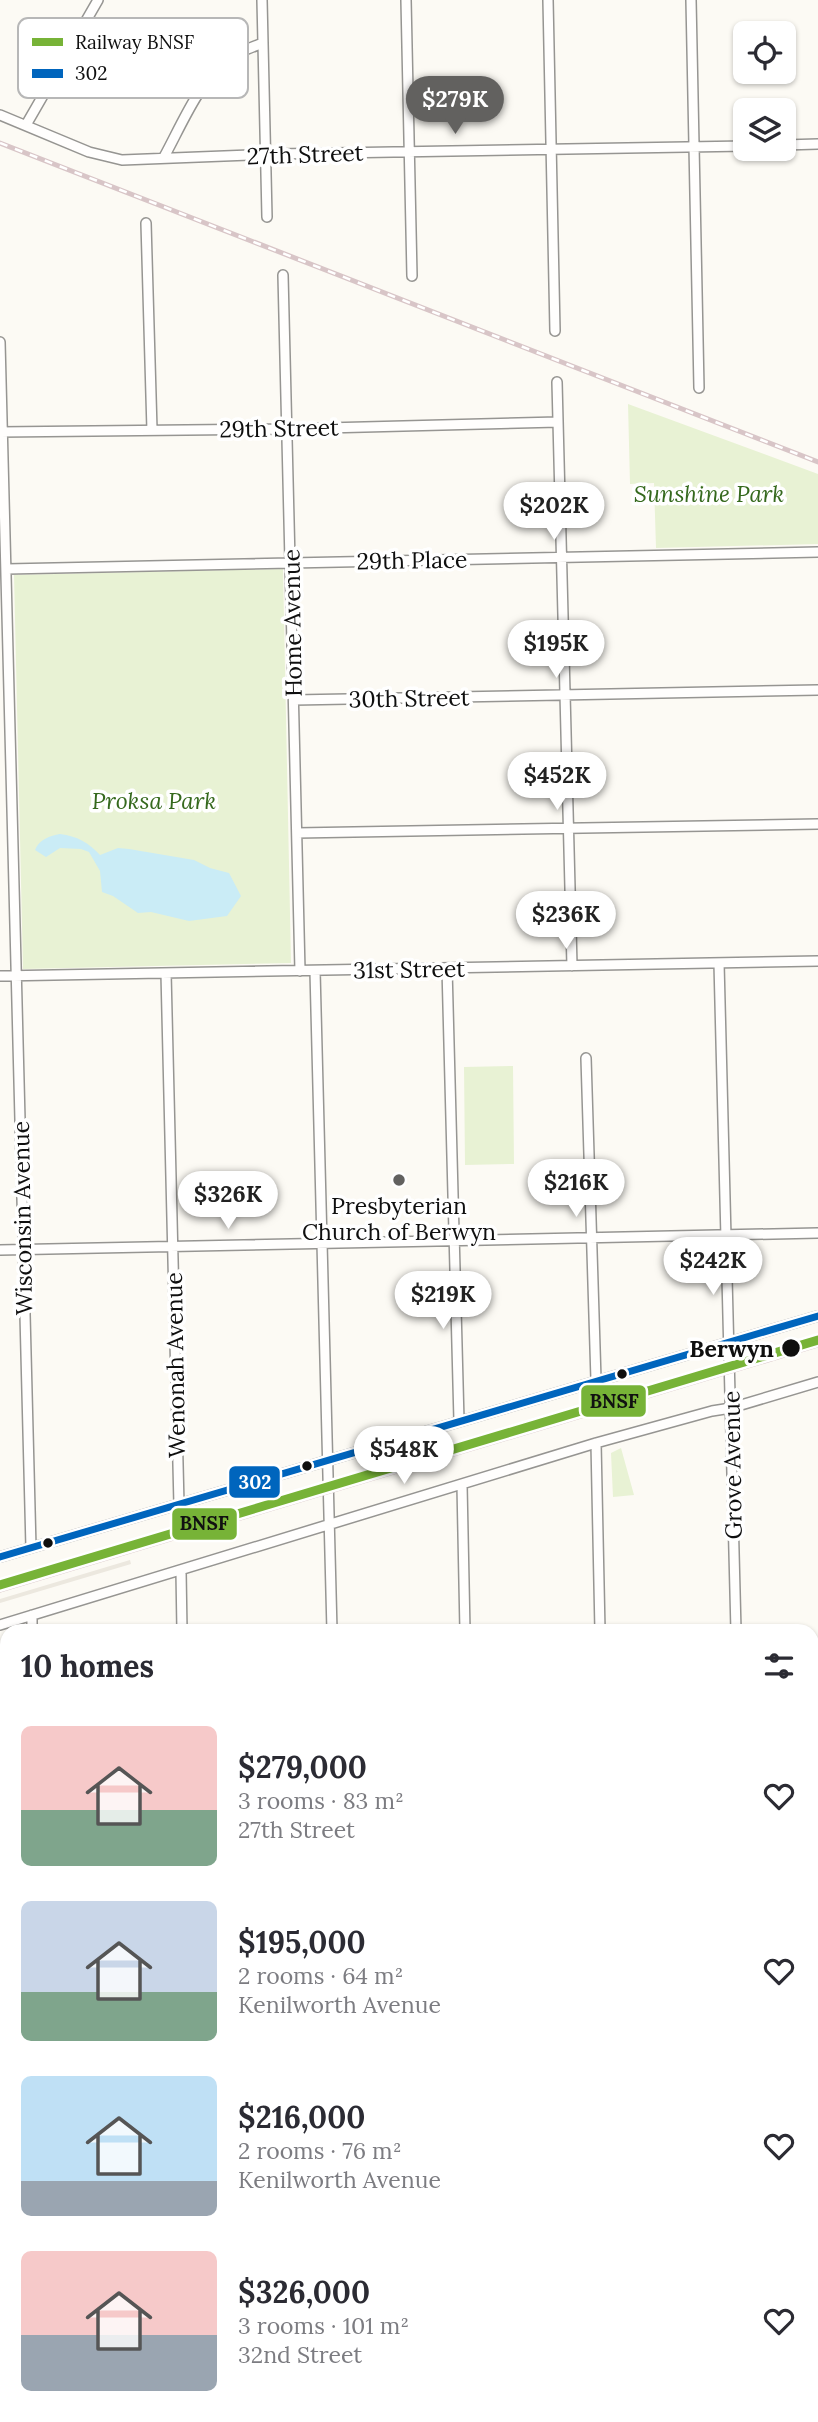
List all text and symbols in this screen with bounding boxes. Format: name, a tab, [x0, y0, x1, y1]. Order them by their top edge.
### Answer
legend	[18, 18, 248, 98]
map controls	[733, 21, 796, 161]
button: locate	[733, 21, 796, 84]
text: Railway BNSF	[75, 30, 194, 54]
text: 302	[75, 61, 107, 85]
pin: $279K	[406, 76, 504, 136]
text: $279K	[422, 84, 488, 113]
button: layers	[733, 98, 796, 161]
street label: 27th Street	[246, 137, 364, 171]
street label: 29th Street	[219, 412, 339, 444]
park label: Sunshine Park	[634, 479, 784, 508]
pin: $202K	[505, 482, 603, 542]
text: $202K	[519, 490, 589, 519]
street label: 29th Place	[356, 545, 468, 575]
street label: Home Avenue	[276, 549, 308, 697]
pin: $195K	[507, 620, 605, 680]
text: $195K	[524, 628, 588, 657]
street label: 30th Street	[348, 682, 470, 714]
pin: $452K	[508, 752, 606, 812]
text: $452K	[523, 760, 591, 789]
park label: Proksa Park	[92, 786, 216, 815]
pin: $236K	[517, 892, 615, 951]
text: $236K	[532, 899, 600, 928]
street label: 31st Street	[353, 954, 465, 984]
street label: Wisconsin Avenue	[6, 1121, 38, 1315]
pin: $216K	[527, 1160, 625, 1219]
text: $216K	[544, 1167, 608, 1196]
pin: $326K	[179, 1172, 277, 1231]
marker: Presbyterian Church of Berwyn	[391, 1172, 407, 1188]
text: $326K	[194, 1179, 262, 1208]
place label: Presbyterian Church of Berwyn	[302, 1191, 496, 1246]
pin: $242K	[664, 1238, 762, 1297]
text: $242K	[680, 1245, 747, 1274]
street label: Wenonah Avenue	[159, 1272, 191, 1458]
pin: $219K	[394, 1272, 492, 1331]
text: $219K	[411, 1279, 475, 1308]
place label: Berwyn	[689, 1334, 774, 1363]
marker: Berwyn	[780, 1337, 802, 1359]
unlabelled marker	[615, 1367, 629, 1381]
line badge: BNSF	[580, 1384, 647, 1418]
text: BNSF	[589, 1389, 639, 1413]
street label: Grove Avenue	[716, 1390, 748, 1540]
pin: $548K	[355, 1426, 453, 1486]
text: $548K	[370, 1434, 438, 1463]
unlabelled marker	[300, 1459, 314, 1473]
line badge: 302	[228, 1465, 281, 1499]
text: 302	[239, 1470, 271, 1494]
line badge: BNSF	[171, 1507, 238, 1541]
text: BNSF	[179, 1511, 229, 1535]
unlabelled marker	[41, 1536, 55, 1550]
text: 10 homes	[21, 1647, 154, 1685]
icon: filters	[760, 1647, 798, 1685]
text: $279,000	[238, 1748, 367, 1786]
icon: home	[77, 1754, 161, 1838]
icon: heart	[760, 1777, 798, 1815]
text: 3 rooms · 83 m²	[238, 1786, 404, 1815]
text: 27th Street	[238, 1815, 355, 1844]
text: $195,000	[238, 1923, 366, 1961]
icon: home	[77, 1929, 161, 2013]
icon: heart	[760, 1952, 798, 1990]
text: 2 rooms · 64 m²	[238, 1961, 403, 1990]
text: Kenilworth Avenue	[238, 1990, 441, 2019]
text: $216,000	[238, 2098, 365, 2136]
icon: home	[77, 2104, 161, 2188]
icon: heart	[760, 2127, 798, 2165]
text: 2 rooms · 76 m²	[238, 2136, 402, 2165]
text: Kenilworth Avenue	[238, 2165, 441, 2194]
text: $326,000	[238, 2273, 370, 2311]
icon: home	[77, 2279, 161, 2363]
icon: heart	[760, 2302, 798, 2340]
text: 3 rooms · 101 m²	[238, 2311, 409, 2340]
text: 32nd Street	[238, 2340, 362, 2369]

